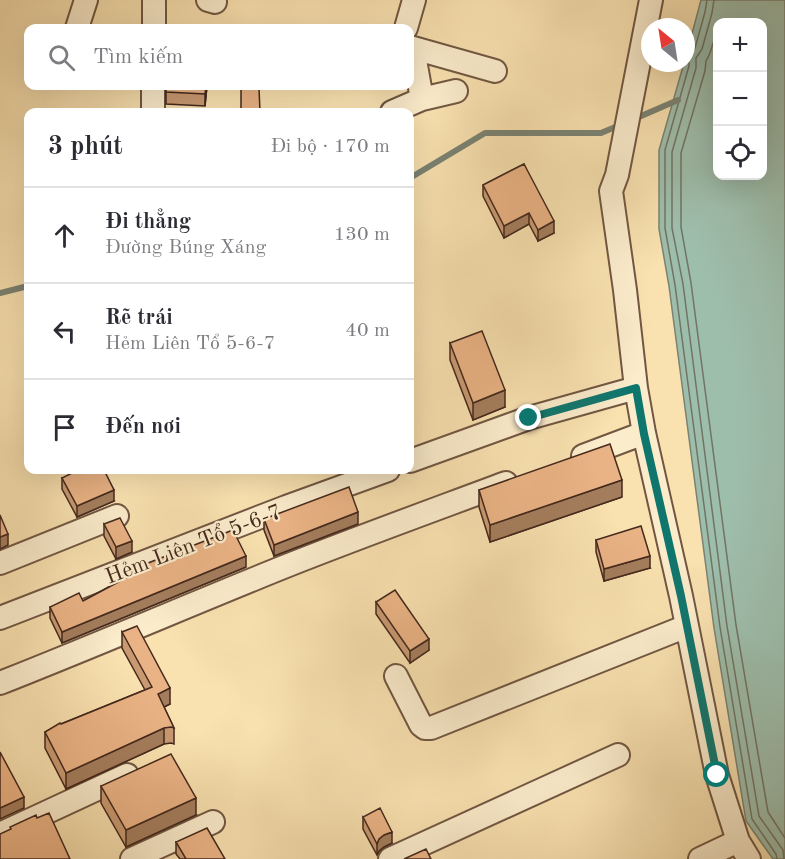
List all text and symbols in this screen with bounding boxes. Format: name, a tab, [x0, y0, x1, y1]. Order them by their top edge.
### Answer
north arrow	[641, 18, 695, 72]
map controls	[713, 18, 767, 180]
button: +	[713, 18, 767, 72]
search box	[24, 24, 414, 90]
icon: search	[45, 41, 78, 74]
text: Tìm kiếm	[93, 46, 183, 68]
button: −	[713, 72, 767, 126]
button: locate	[713, 126, 767, 180]
text: 3 phút	[48, 134, 123, 160]
text: Đi bộ · 170 m	[270, 137, 390, 157]
text: Đi thẳng	[105, 211, 191, 233]
icon: ahead	[48, 219, 81, 252]
text: 130 m	[334, 225, 390, 245]
text: Đường Búng Xáng	[105, 238, 266, 258]
text: Rẽ trái	[105, 307, 173, 329]
icon: left	[48, 315, 81, 348]
text: 40 m	[345, 321, 390, 341]
text: Hẻm Liên Tổ 5-6-7	[105, 334, 275, 354]
route end	[515, 404, 541, 430]
icon: arrive	[48, 411, 81, 444]
text: Đến nơi	[105, 416, 181, 438]
street label: Hẻm Liên Tổ 5-6-7	[102, 500, 285, 589]
route start	[703, 761, 729, 787]

